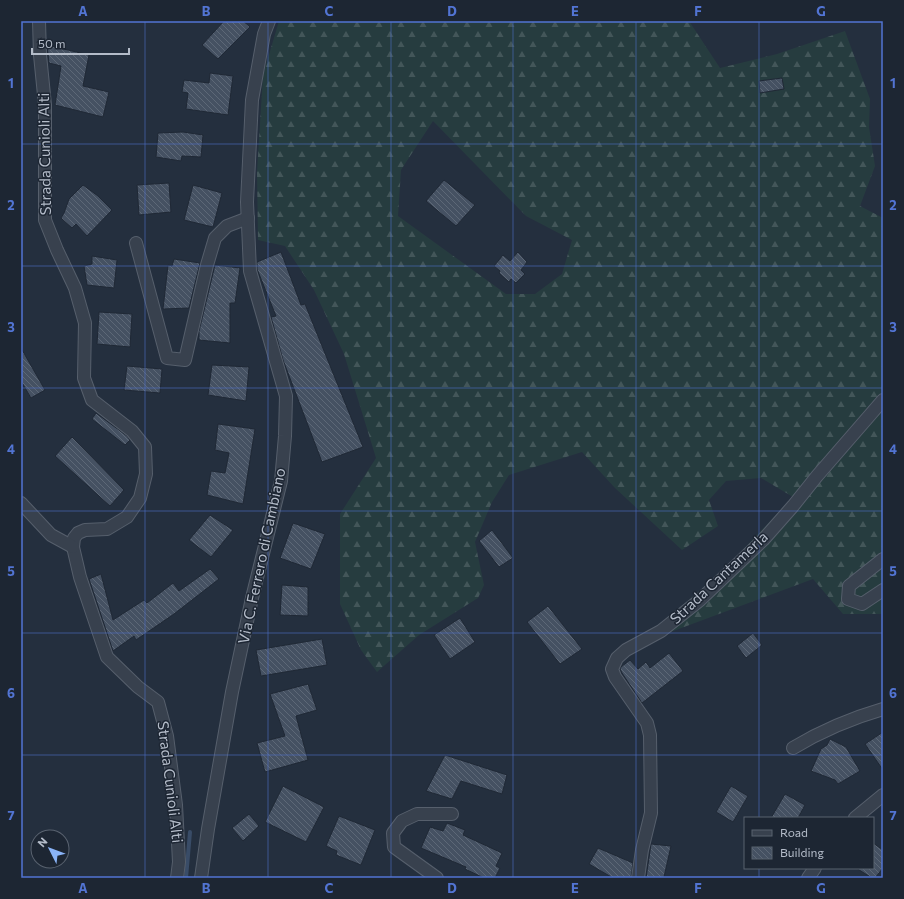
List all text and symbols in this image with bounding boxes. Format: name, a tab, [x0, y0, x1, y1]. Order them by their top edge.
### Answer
text: A	[78, 3, 88, 19]
text: B	[202, 3, 211, 19]
text: C	[325, 3, 334, 19]
text: D	[447, 3, 457, 19]
text: E	[571, 3, 579, 19]
text: F	[694, 3, 702, 19]
text: G	[816, 3, 826, 19]
scale bar	[32, 30, 129, 56]
text: 50 m	[38, 36, 66, 50]
text: 1	[8, 75, 14, 91]
text: 1	[890, 75, 896, 91]
street label: Strada Cunioli Alti	[34, 93, 54, 215]
text: 2	[7, 197, 15, 213]
text: 2	[889, 197, 897, 213]
text: 3	[7, 319, 15, 335]
text: 3	[889, 319, 897, 335]
text: 4	[7, 441, 15, 457]
text: 4	[889, 441, 897, 457]
street label: Via C. Ferrero di Cambiano	[234, 466, 289, 646]
street label: Strada Cantamerla	[666, 527, 771, 627]
text: 5	[7, 563, 15, 579]
text: 5	[889, 563, 897, 579]
text: 6	[7, 685, 15, 701]
text: 6	[889, 685, 897, 701]
street label: Strada Cunioli Alti	[155, 720, 187, 844]
text: 7	[7, 807, 15, 823]
text: 7	[889, 807, 897, 823]
legend	[744, 817, 874, 869]
text: Road	[780, 825, 808, 839]
north arrow	[30, 829, 70, 869]
text: N	[35, 835, 50, 849]
text: Building	[780, 845, 824, 859]
text: A	[78, 880, 88, 896]
text: B	[202, 880, 211, 896]
text: C	[325, 880, 334, 896]
text: D	[447, 880, 457, 896]
text: E	[571, 880, 579, 896]
text: F	[694, 880, 702, 896]
text: G	[816, 880, 826, 896]

